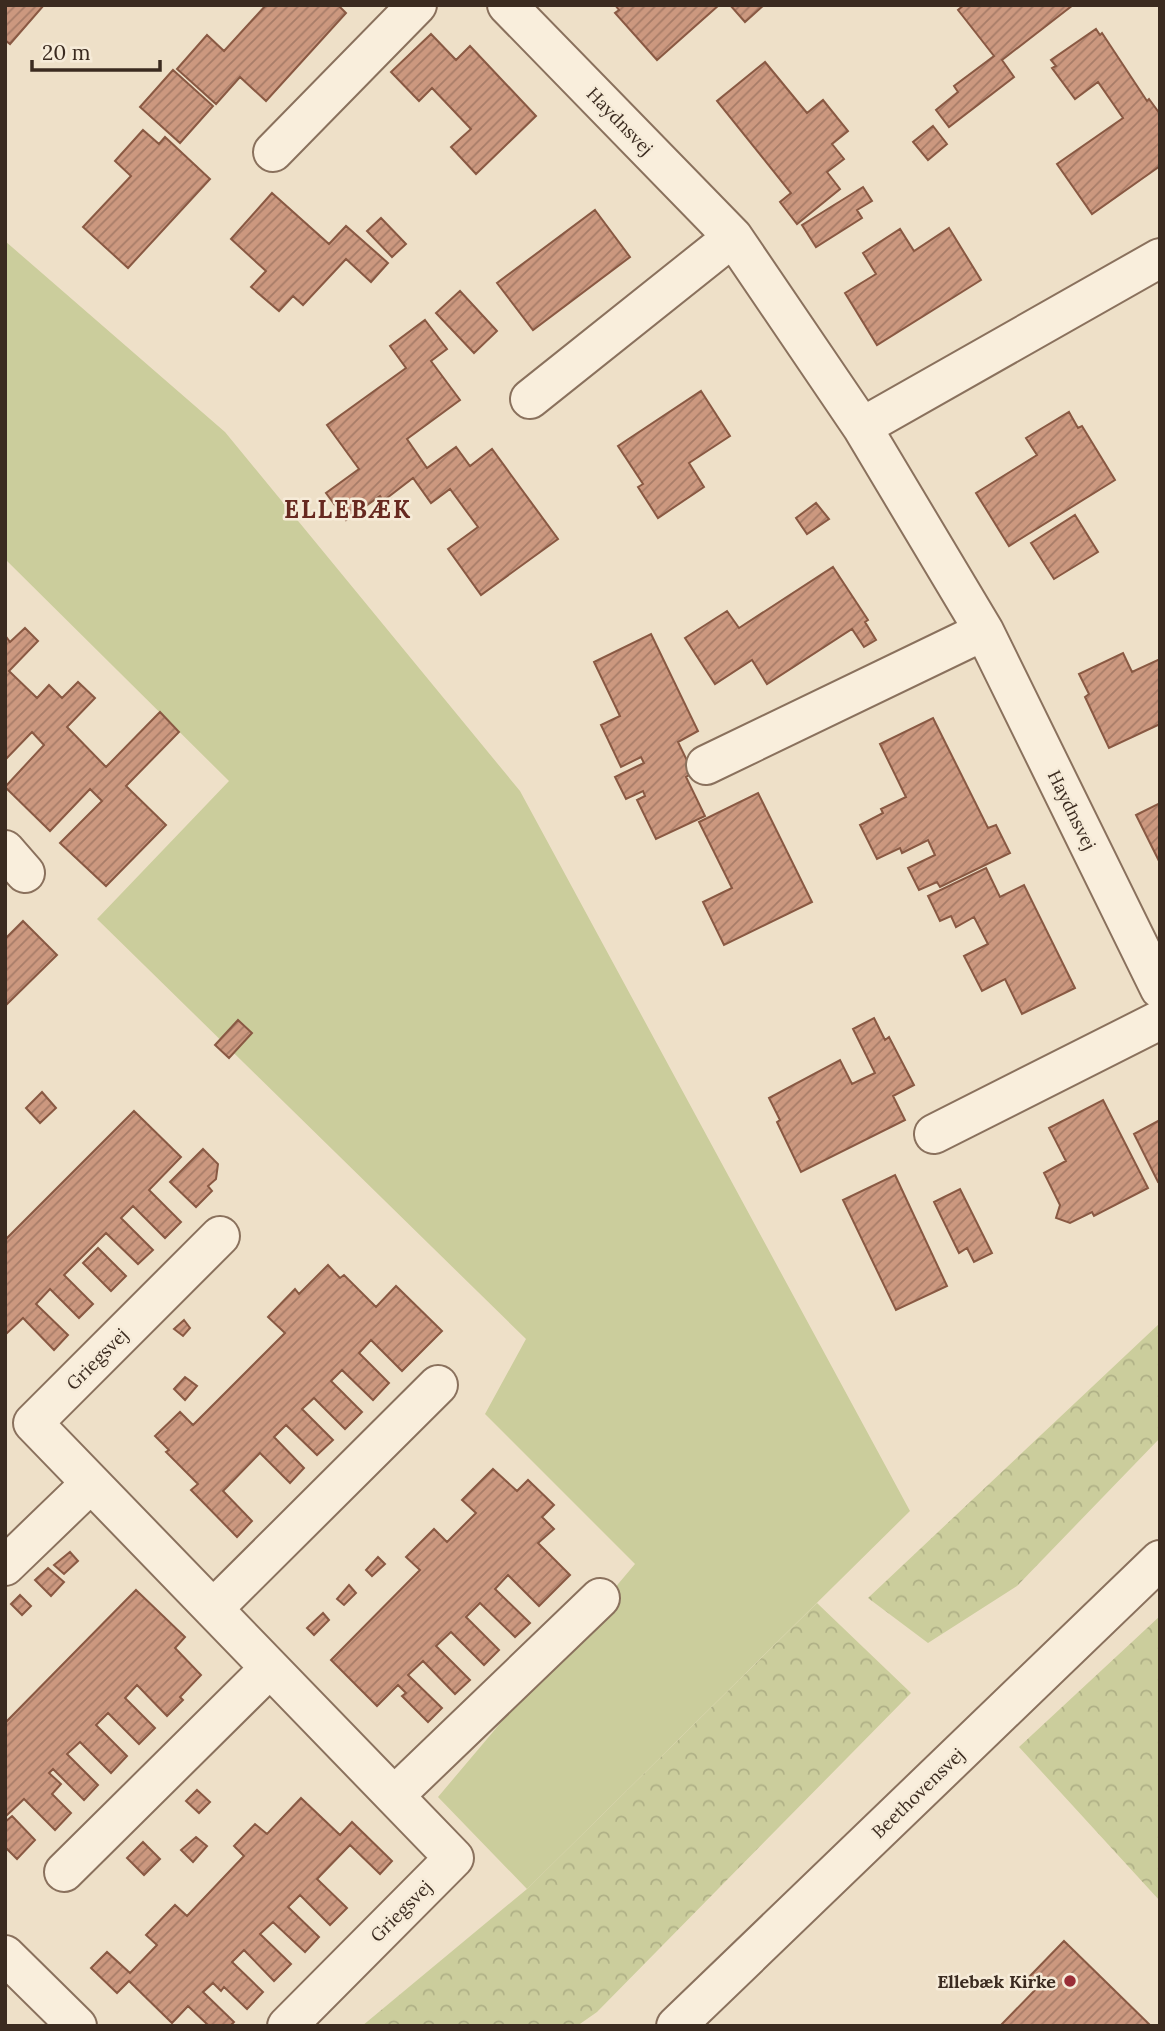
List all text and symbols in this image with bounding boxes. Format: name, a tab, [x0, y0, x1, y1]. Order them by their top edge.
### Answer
scale bar	[32, 28, 159, 72]
text: 20 m	[42, 39, 91, 66]
street label: Haydnsvej	[582, 82, 658, 160]
district label: ELLEBÆK	[284, 494, 412, 525]
street label: Haydnsvej	[1043, 766, 1101, 854]
street label: Griegsvej	[61, 1323, 133, 1395]
street label: Beethovensvej	[867, 1743, 969, 1843]
street label: Griegsvej	[365, 1875, 437, 1947]
place label: Ellebæk Kirke	[937, 1970, 1056, 1993]
marker: Ellebæk Kirke	[1062, 1973, 1078, 1989]

